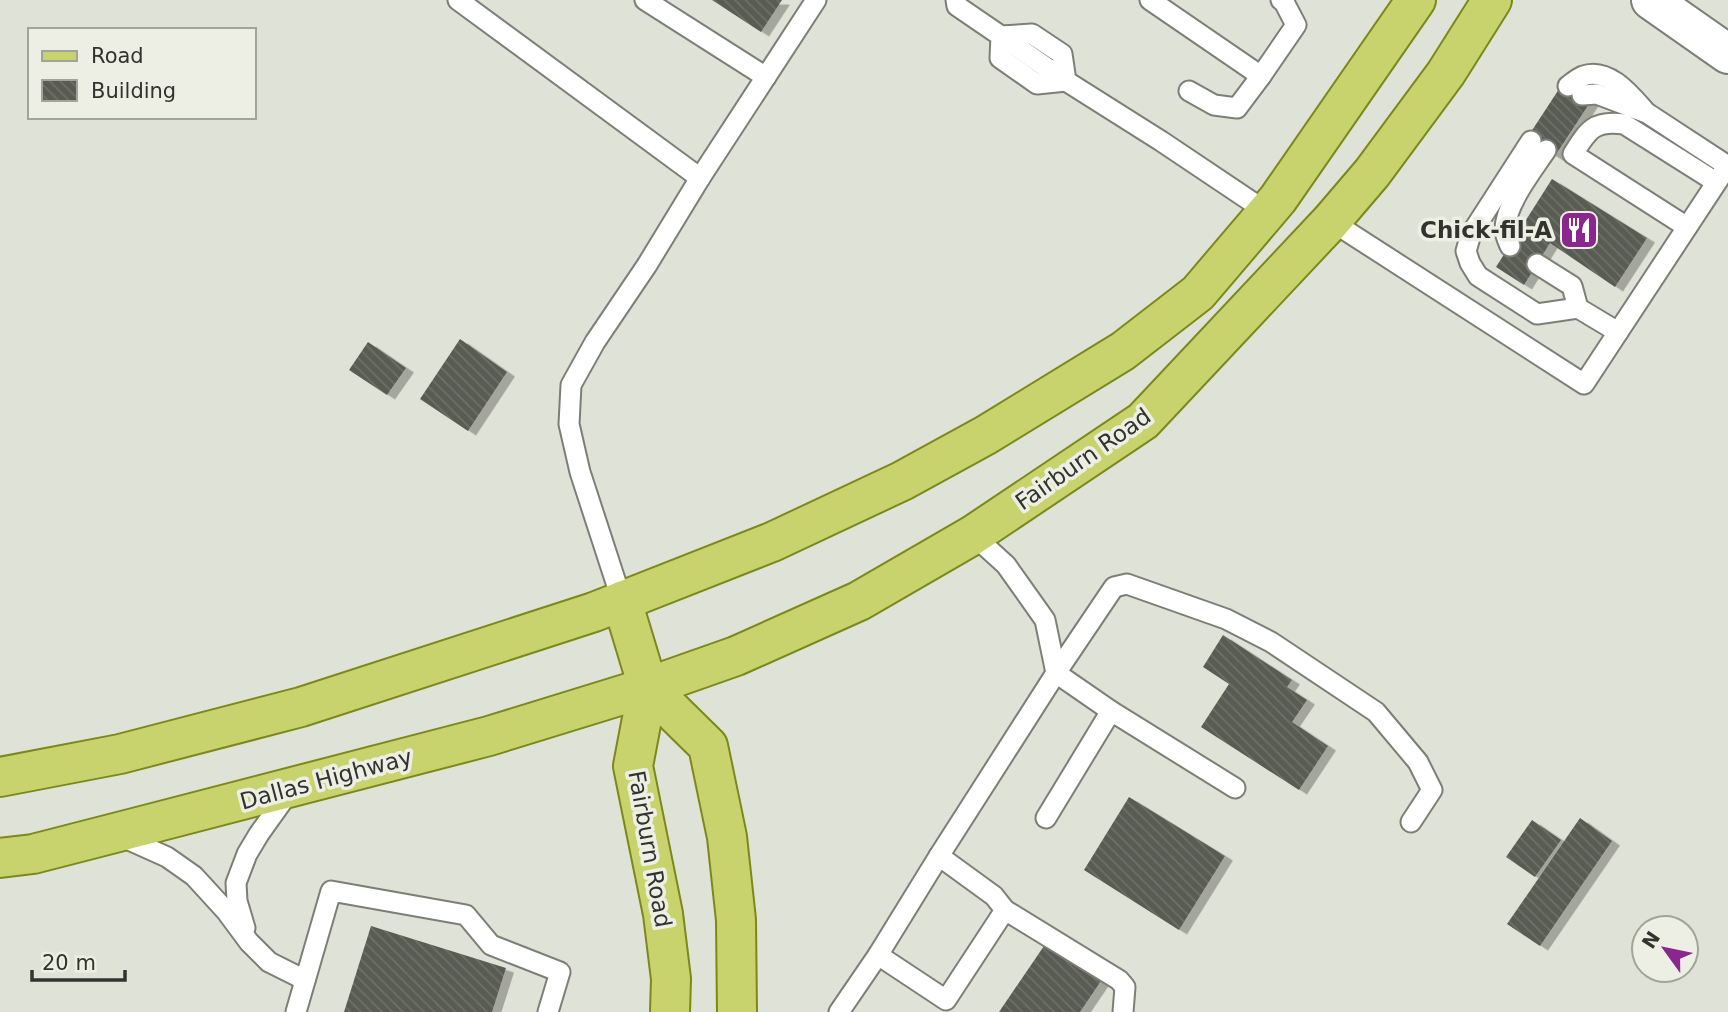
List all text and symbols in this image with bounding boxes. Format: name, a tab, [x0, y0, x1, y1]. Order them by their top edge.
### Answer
legend	[28, 28, 256, 119]
text: Road	[91, 44, 144, 68]
text: Building	[91, 79, 176, 103]
restaurant icon: Chick-fil-A	[1558, 209, 1600, 251]
place label: Chick-fil-A	[1420, 217, 1552, 243]
street label: Fairburn Road	[1010, 403, 1156, 515]
street label: Dallas Highway	[237, 743, 415, 815]
street label: Fairburn Road	[623, 769, 677, 929]
north arrow	[1630, 914, 1700, 984]
text: N	[1637, 927, 1664, 952]
scale bar	[32, 939, 124, 983]
text: 20 m	[42, 951, 96, 975]

